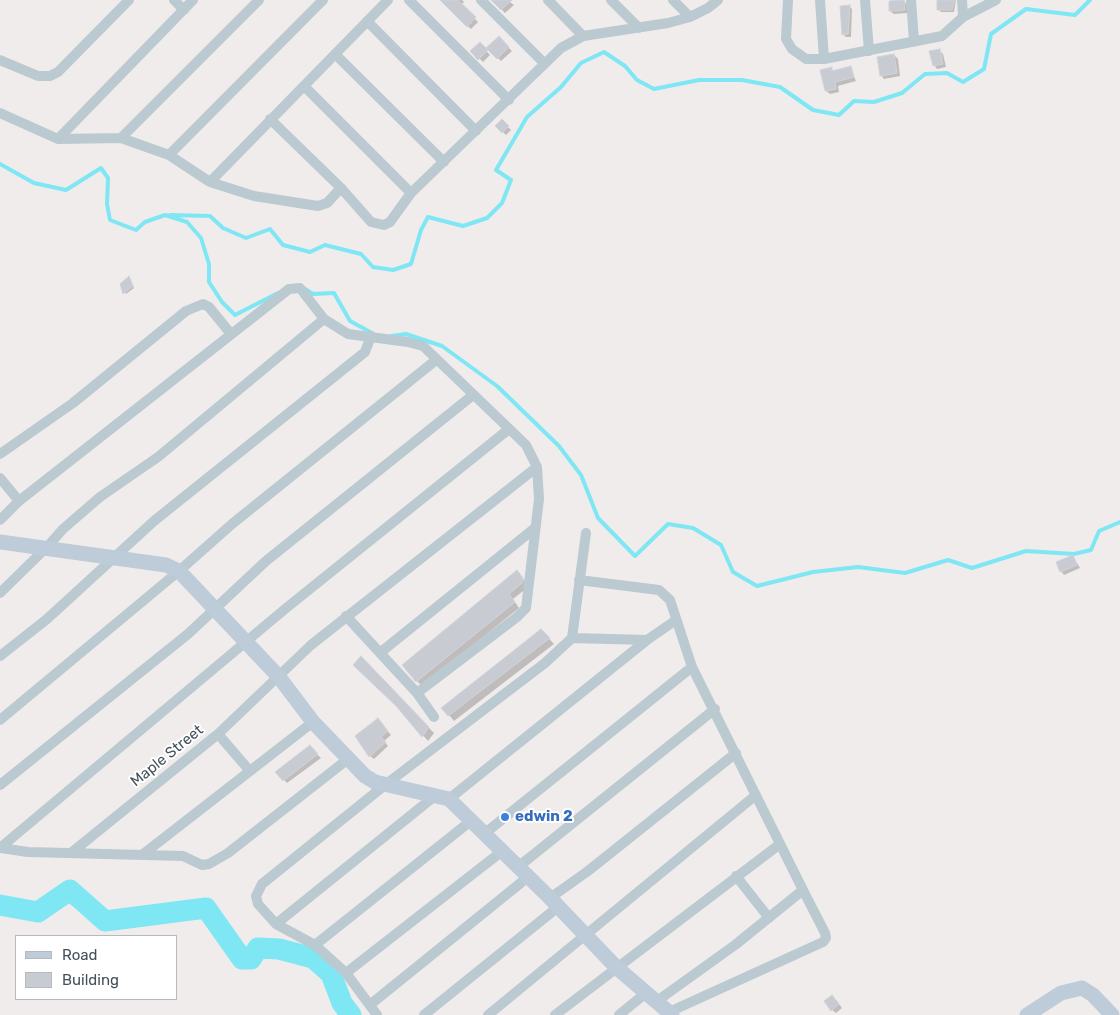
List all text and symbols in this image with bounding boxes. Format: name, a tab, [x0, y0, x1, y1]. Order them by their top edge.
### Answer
street label: Maple Street	[127, 721, 207, 791]
place label: edwin 2	[515, 808, 573, 826]
marker: edwin 2	[499, 811, 511, 823]
legend	[15, 935, 178, 1000]
text: Road	[62, 946, 98, 964]
text: Building	[62, 971, 119, 989]

